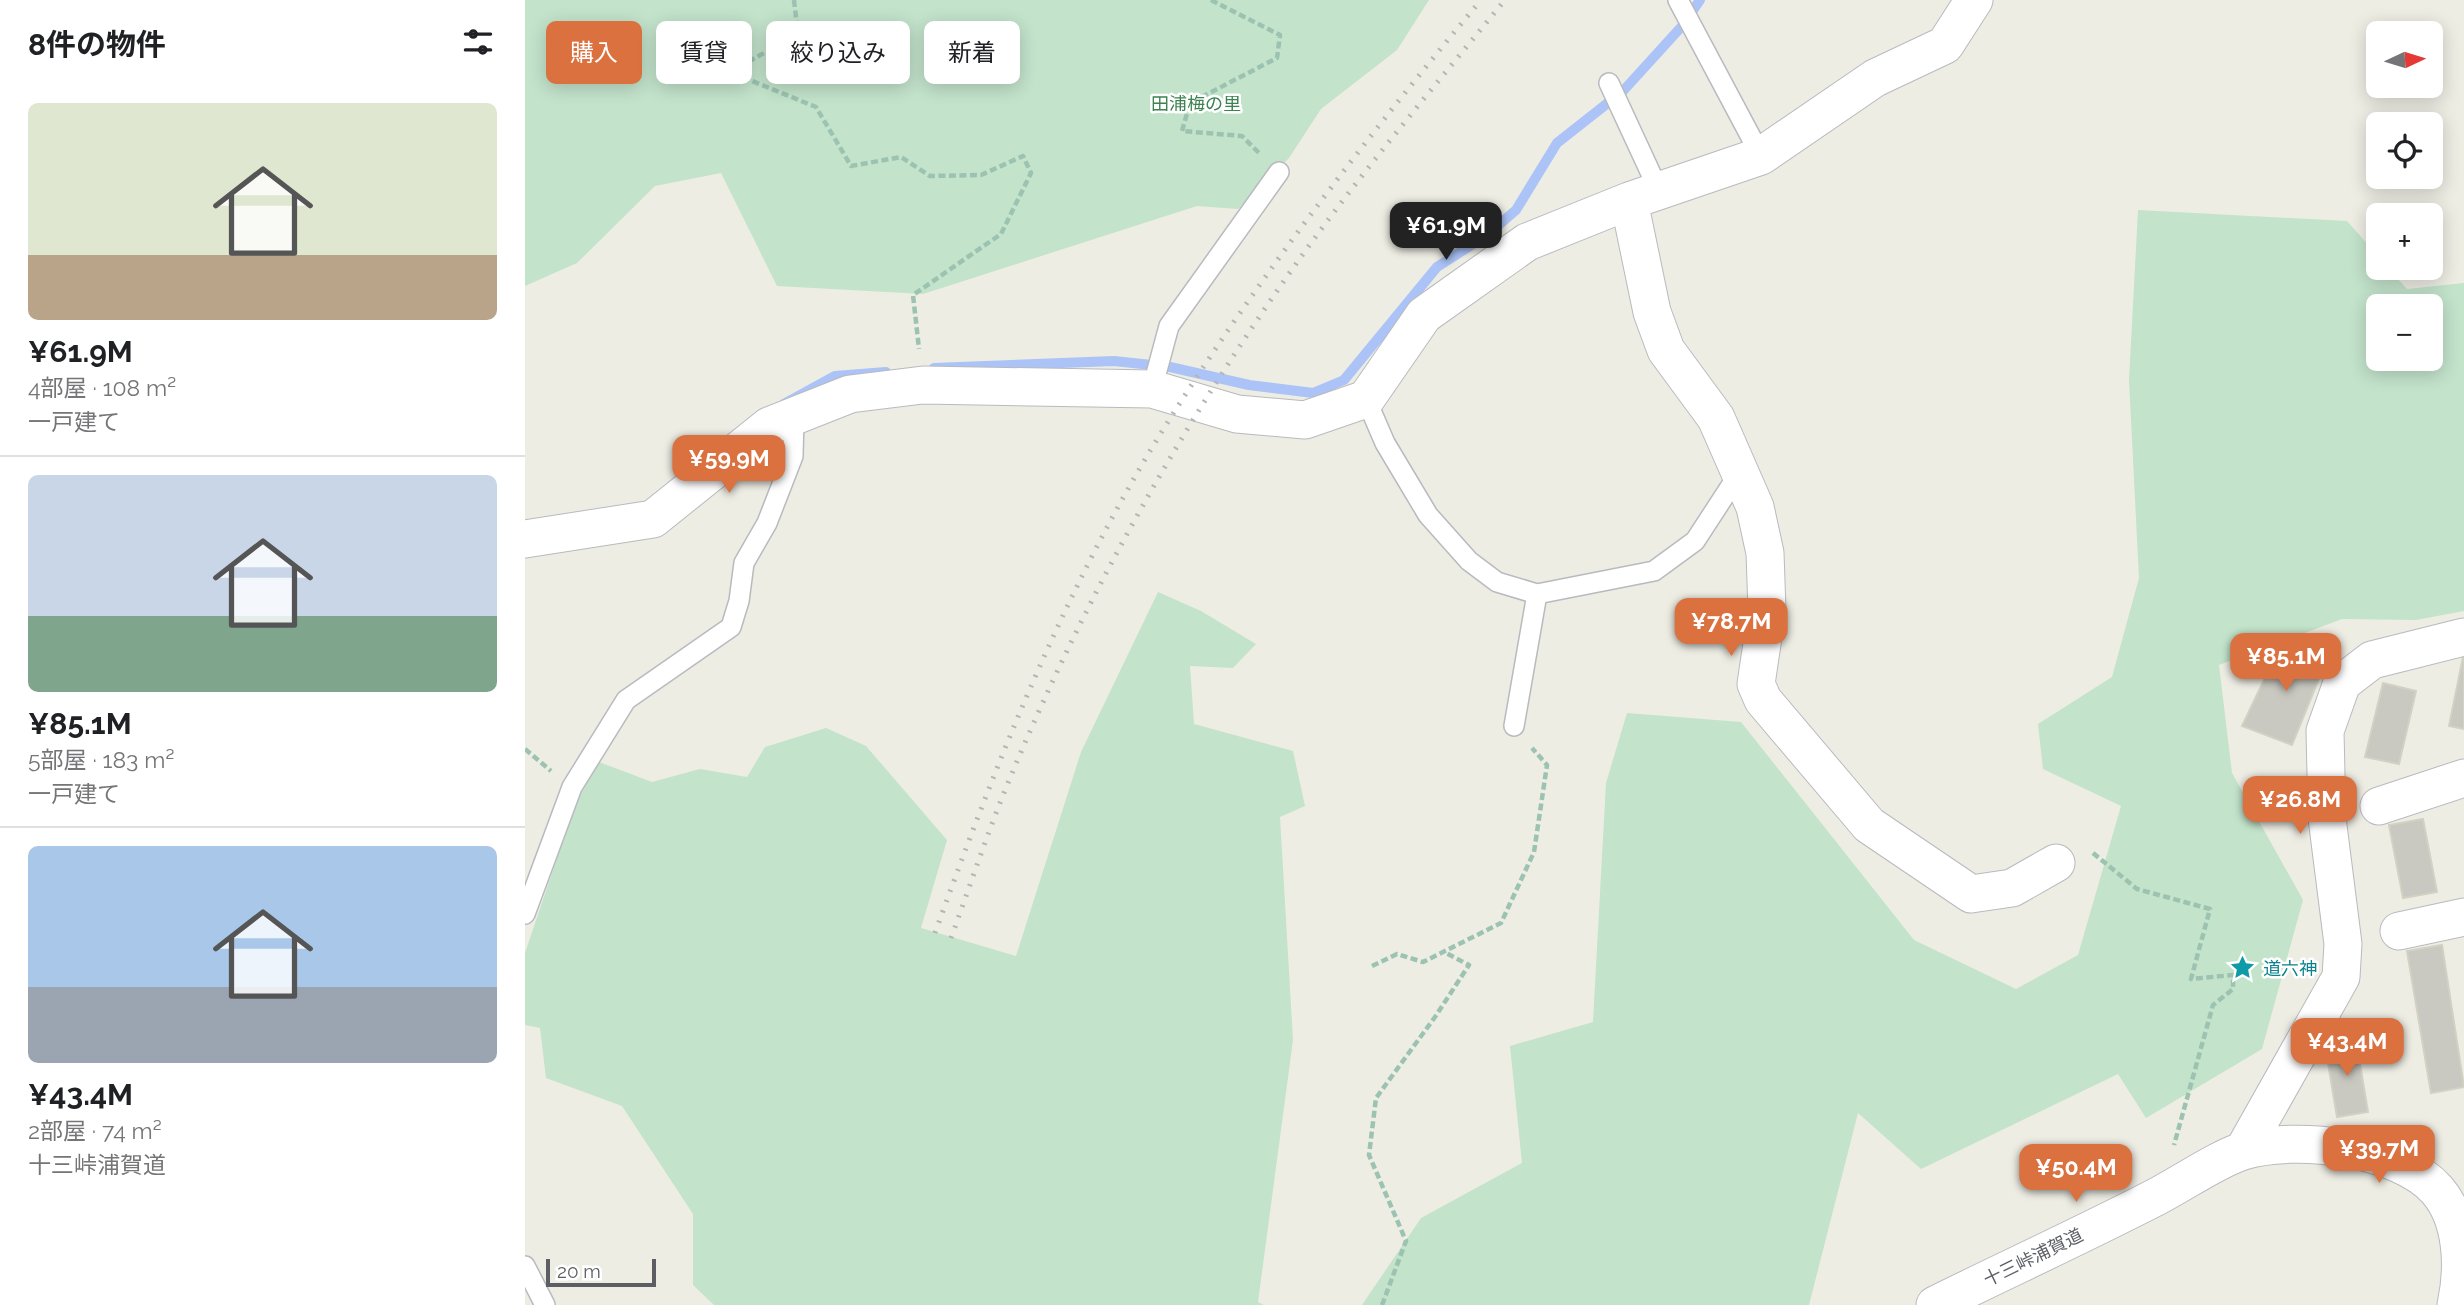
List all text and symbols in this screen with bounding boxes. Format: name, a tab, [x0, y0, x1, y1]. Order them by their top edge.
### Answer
chip: 購入	[546, 21, 642, 84]
chip: 賃貸	[656, 21, 752, 84]
chip: 絞り込み	[766, 21, 910, 84]
chip: 新着	[924, 21, 1020, 84]
north arrow	[2366, 21, 2443, 98]
map controls	[2366, 21, 2443, 371]
icon: filters	[459, 23, 497, 61]
text: 8件の物件	[28, 27, 166, 62]
park label: 田浦梅の里	[1151, 93, 1241, 114]
button: locate	[2366, 112, 2443, 189]
icon: home	[200, 148, 326, 274]
pin: ¥61.9M	[1389, 202, 1503, 262]
button: +	[2366, 203, 2443, 280]
text: ¥61.9M	[1406, 211, 1486, 238]
button: −	[2366, 294, 2443, 371]
text: ¥61.9M	[28, 334, 133, 369]
text: 4部屋 · 108 m²	[28, 374, 176, 401]
text: 一戸建て	[28, 408, 120, 435]
pin: ¥59.9M	[672, 435, 786, 495]
text: ¥59.9M	[688, 444, 770, 471]
icon: home	[200, 520, 326, 646]
pin: ¥78.7M	[1674, 598, 1788, 658]
text: ¥78.7M	[1691, 607, 1771, 634]
pin: ¥85.1M	[2229, 634, 2343, 693]
text: ¥85.1M	[2246, 642, 2326, 669]
text: ¥85.1M	[28, 706, 132, 741]
text: 5部屋 · 183 m²	[28, 746, 174, 773]
pin: ¥26.8M	[2243, 776, 2357, 836]
text: 一戸建て	[28, 780, 120, 807]
text: ¥26.8M	[2259, 785, 2341, 812]
icon: home	[200, 891, 326, 1017]
place icon: 道六神	[2229, 954, 2257, 982]
place label: 道六神	[2263, 958, 2317, 979]
pin: ¥43.4M	[2290, 1018, 2404, 1078]
text: ¥43.4M	[2307, 1027, 2387, 1054]
text: ¥43.4M	[28, 1077, 133, 1112]
text: 2部屋 · 74 m²	[28, 1117, 162, 1144]
pin: ¥39.7M	[2322, 1126, 2436, 1185]
text: ¥39.7M	[2339, 1134, 2419, 1161]
pin: ¥50.4M	[2019, 1144, 2133, 1204]
text: 十三峠浦賀道	[28, 1151, 166, 1178]
text: ¥50.4M	[2035, 1153, 2117, 1180]
street label: 十三峠浦賀道	[1980, 1224, 2086, 1290]
scale bar	[546, 1256, 656, 1288]
text: 20 m	[557, 1260, 601, 1282]

